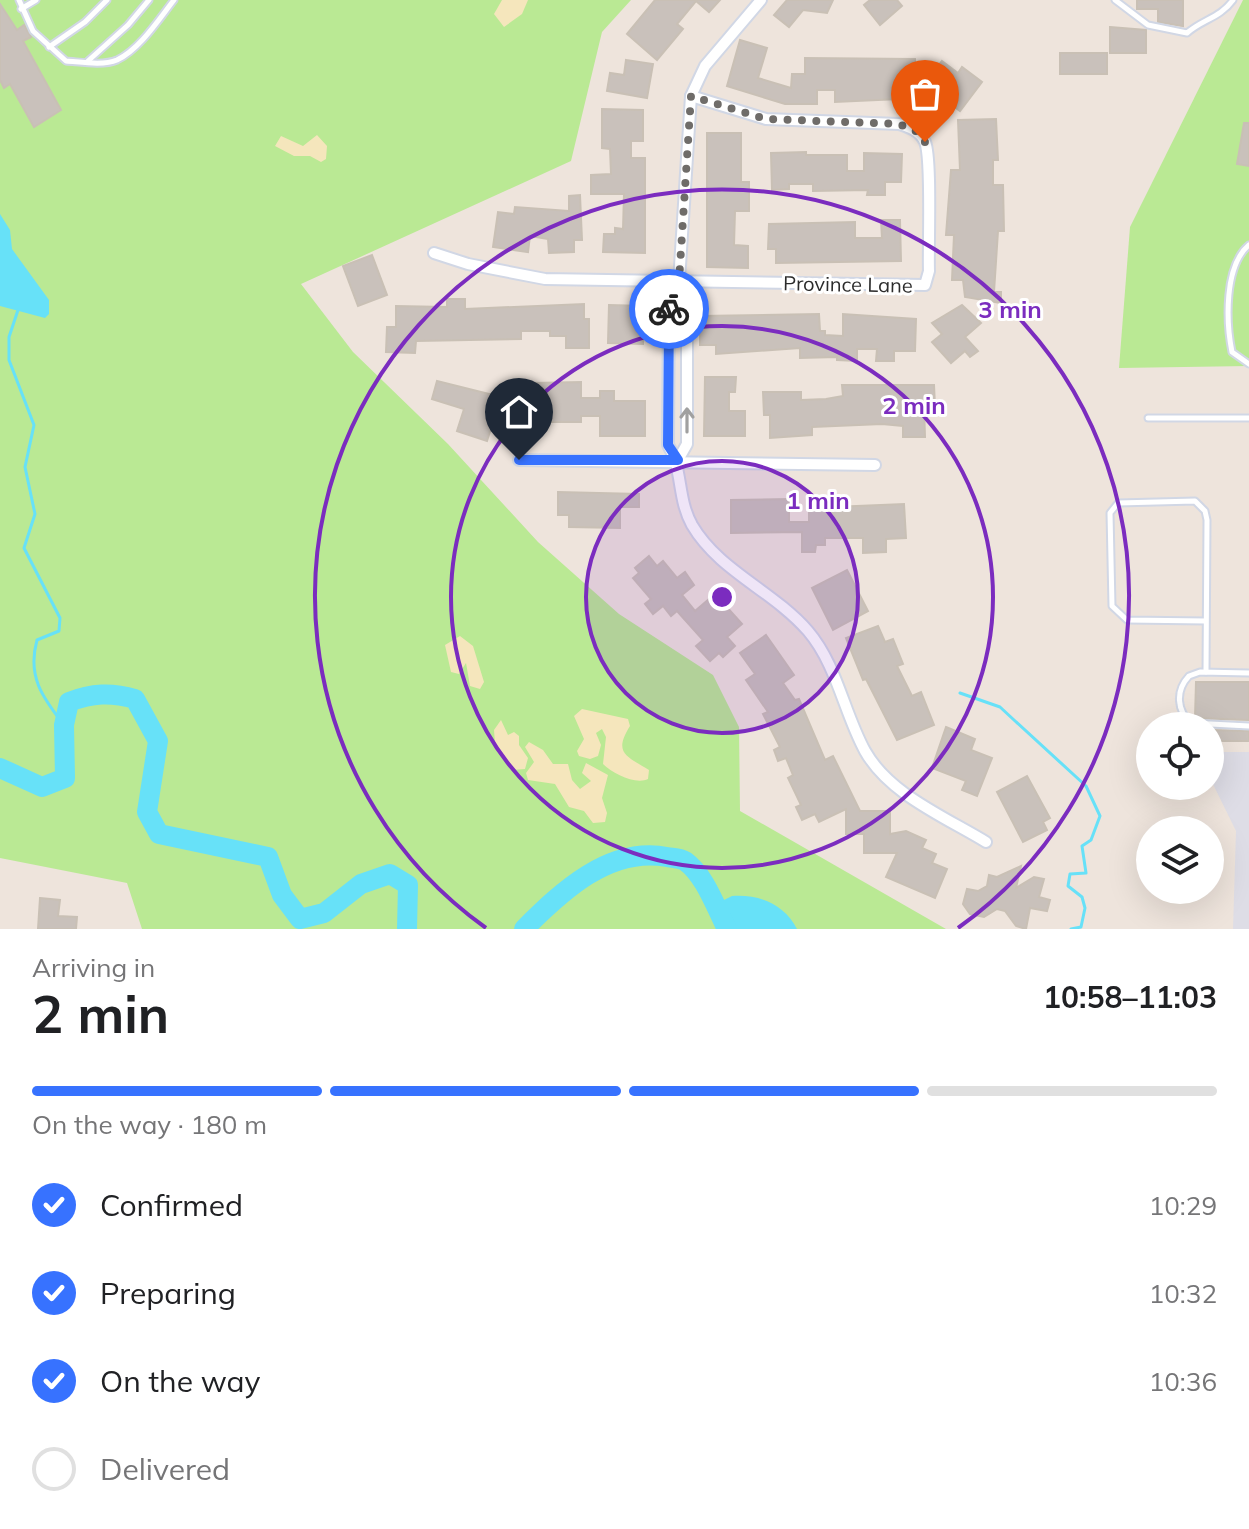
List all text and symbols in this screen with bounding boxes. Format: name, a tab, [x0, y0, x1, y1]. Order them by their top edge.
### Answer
pin	[891, 60, 959, 142]
icon: bag	[903, 72, 947, 116]
courier	[629, 269, 709, 349]
street label: Province Lane	[783, 270, 913, 298]
icon: bike	[647, 287, 691, 331]
text: 3 min	[978, 294, 1042, 324]
pin	[485, 378, 553, 460]
icon: home	[497, 390, 541, 434]
text: 2 min	[882, 390, 946, 420]
one-way arrow	[679, 407, 695, 434]
text: 1 min	[786, 485, 850, 515]
centre of rings	[708, 583, 736, 611]
map controls	[1136, 712, 1224, 904]
button: locate	[1136, 712, 1224, 800]
button: layers	[1136, 816, 1224, 904]
text: Arriving in	[32, 951, 155, 984]
text: 10:58–11:03	[1043, 978, 1217, 1016]
text: 2 min	[32, 981, 169, 1046]
text: On the way · 180 m	[32, 1108, 267, 1141]
icon: check	[32, 1183, 76, 1227]
text: Confirmed	[100, 1186, 243, 1224]
text: 10:29	[1149, 1189, 1217, 1222]
icon: check	[32, 1271, 76, 1315]
text: Preparing	[100, 1274, 236, 1312]
text: 10:32	[1149, 1277, 1217, 1310]
icon: check	[32, 1359, 76, 1403]
text: On the way	[100, 1362, 260, 1400]
text: 10:36	[1149, 1365, 1217, 1398]
text: Delivered	[100, 1450, 230, 1488]

